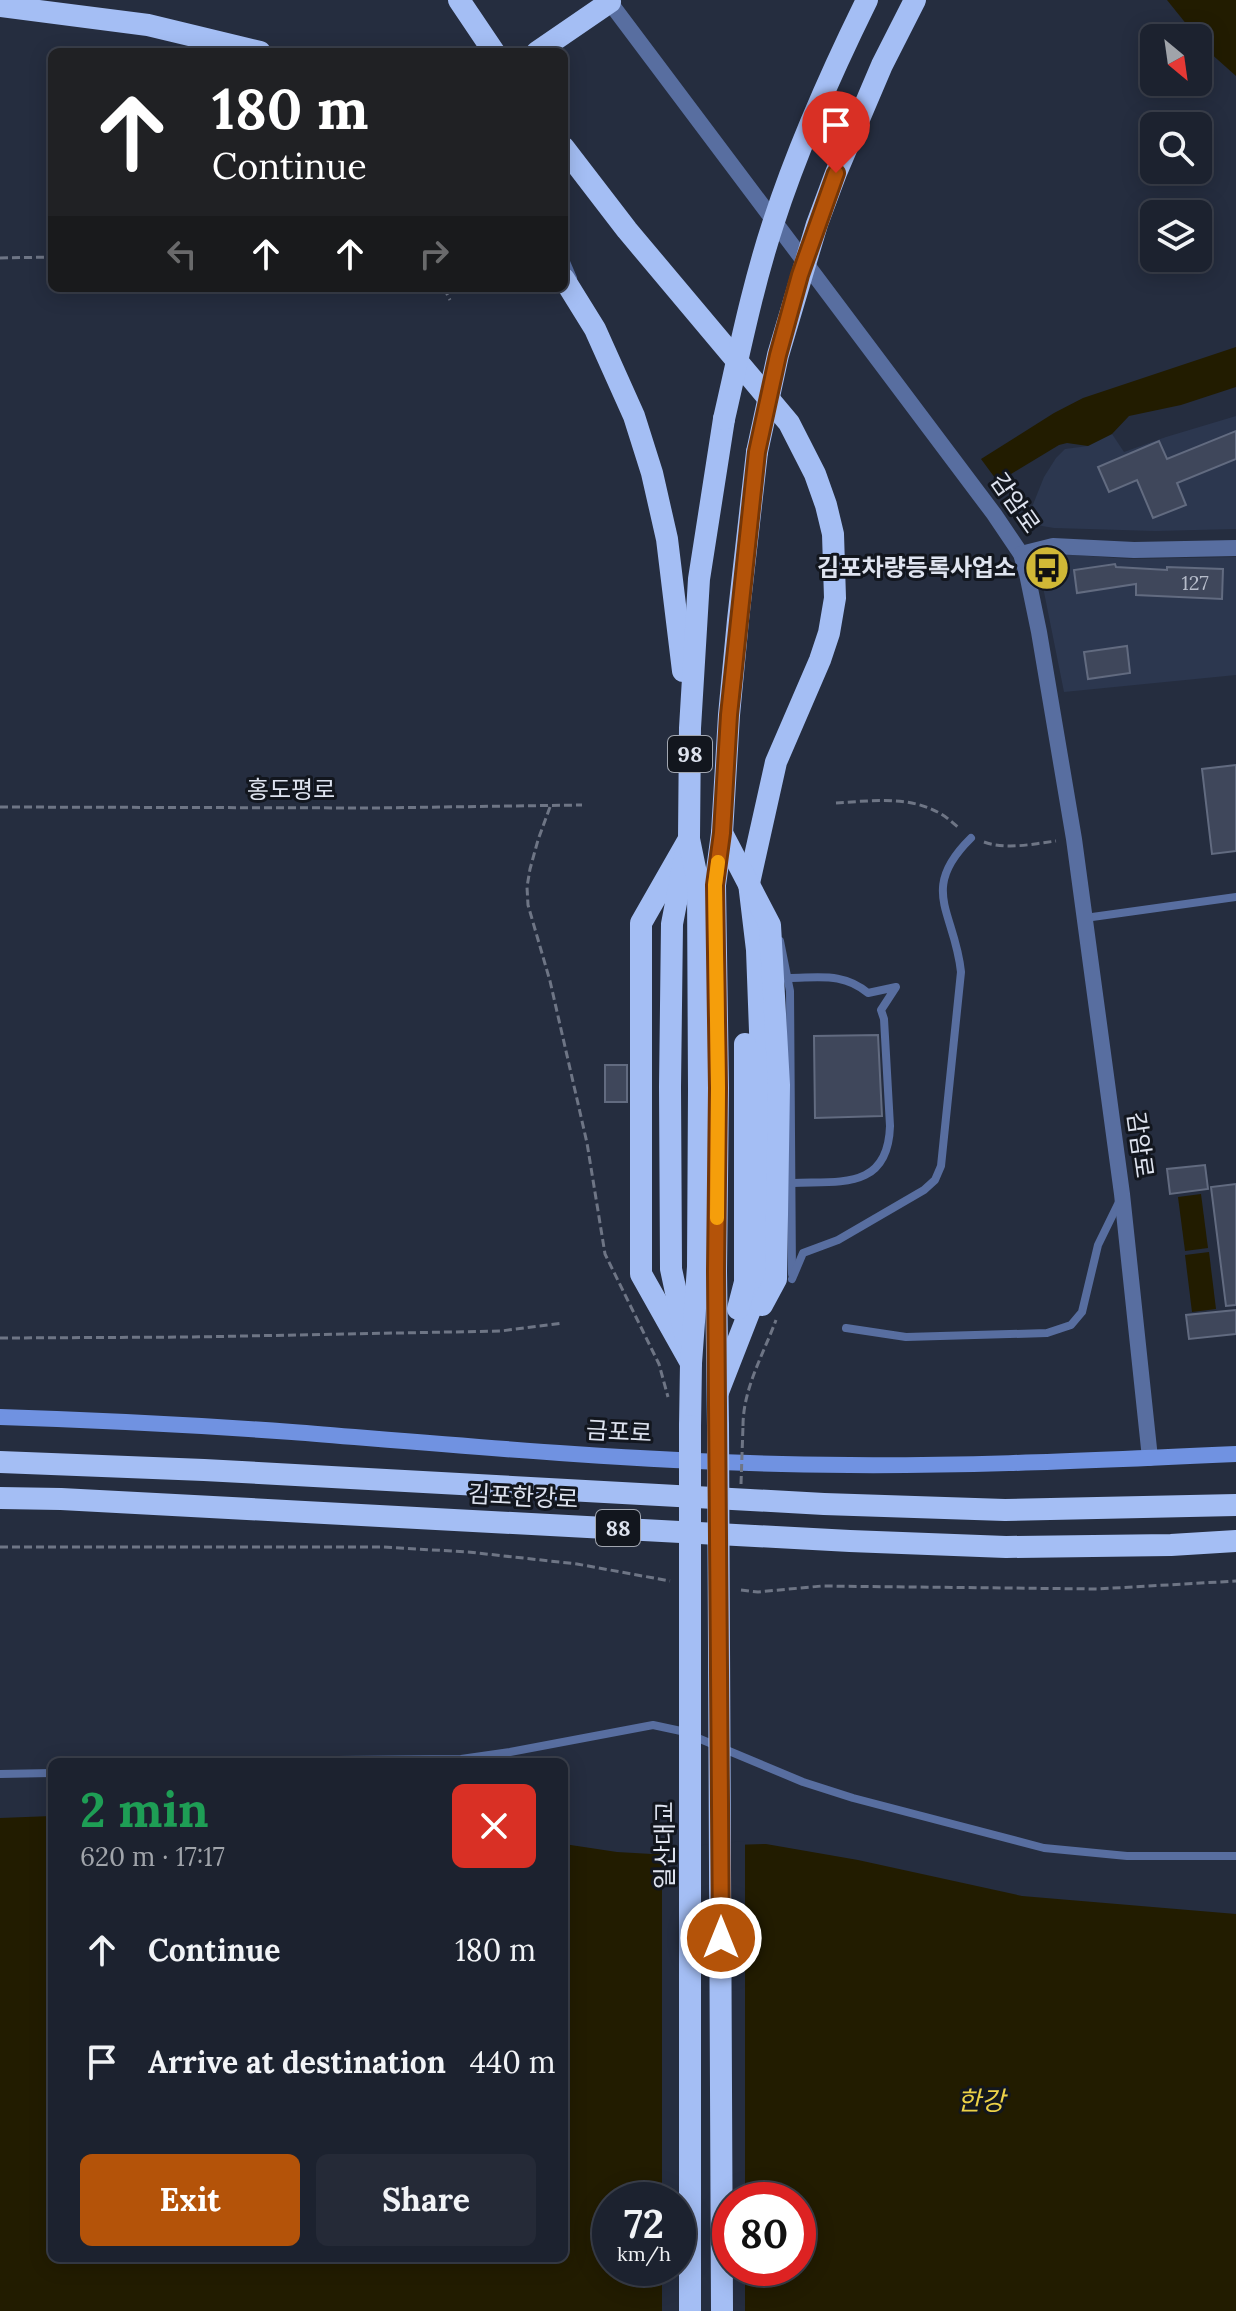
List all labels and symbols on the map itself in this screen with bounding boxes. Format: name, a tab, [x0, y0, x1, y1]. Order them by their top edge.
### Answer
north arrow	[1140, 24, 1212, 96]
pin	[802, 91, 870, 173]
street label: 감암로	[984, 467, 1047, 539]
bus stop icon: 김포차량등록사업소	[1023, 544, 1071, 592]
place label: 김포차량등록사업소	[817, 552, 1016, 583]
house number: 127	[1181, 570, 1209, 595]
road number: 98	[668, 736, 712, 772]
street label: 홍도평로	[247, 774, 335, 805]
street label: 감암로	[1121, 1110, 1160, 1180]
street label: 금포로	[585, 1414, 653, 1449]
street label: 김포한강로	[467, 1478, 579, 1515]
road number: 88	[596, 1510, 640, 1546]
street label: 일산대교	[649, 1801, 680, 1889]
position arrow	[679, 1896, 763, 1980]
water label: 한강	[957, 2084, 1008, 2117]
speed limit sign: 80	[712, 2182, 816, 2286]

